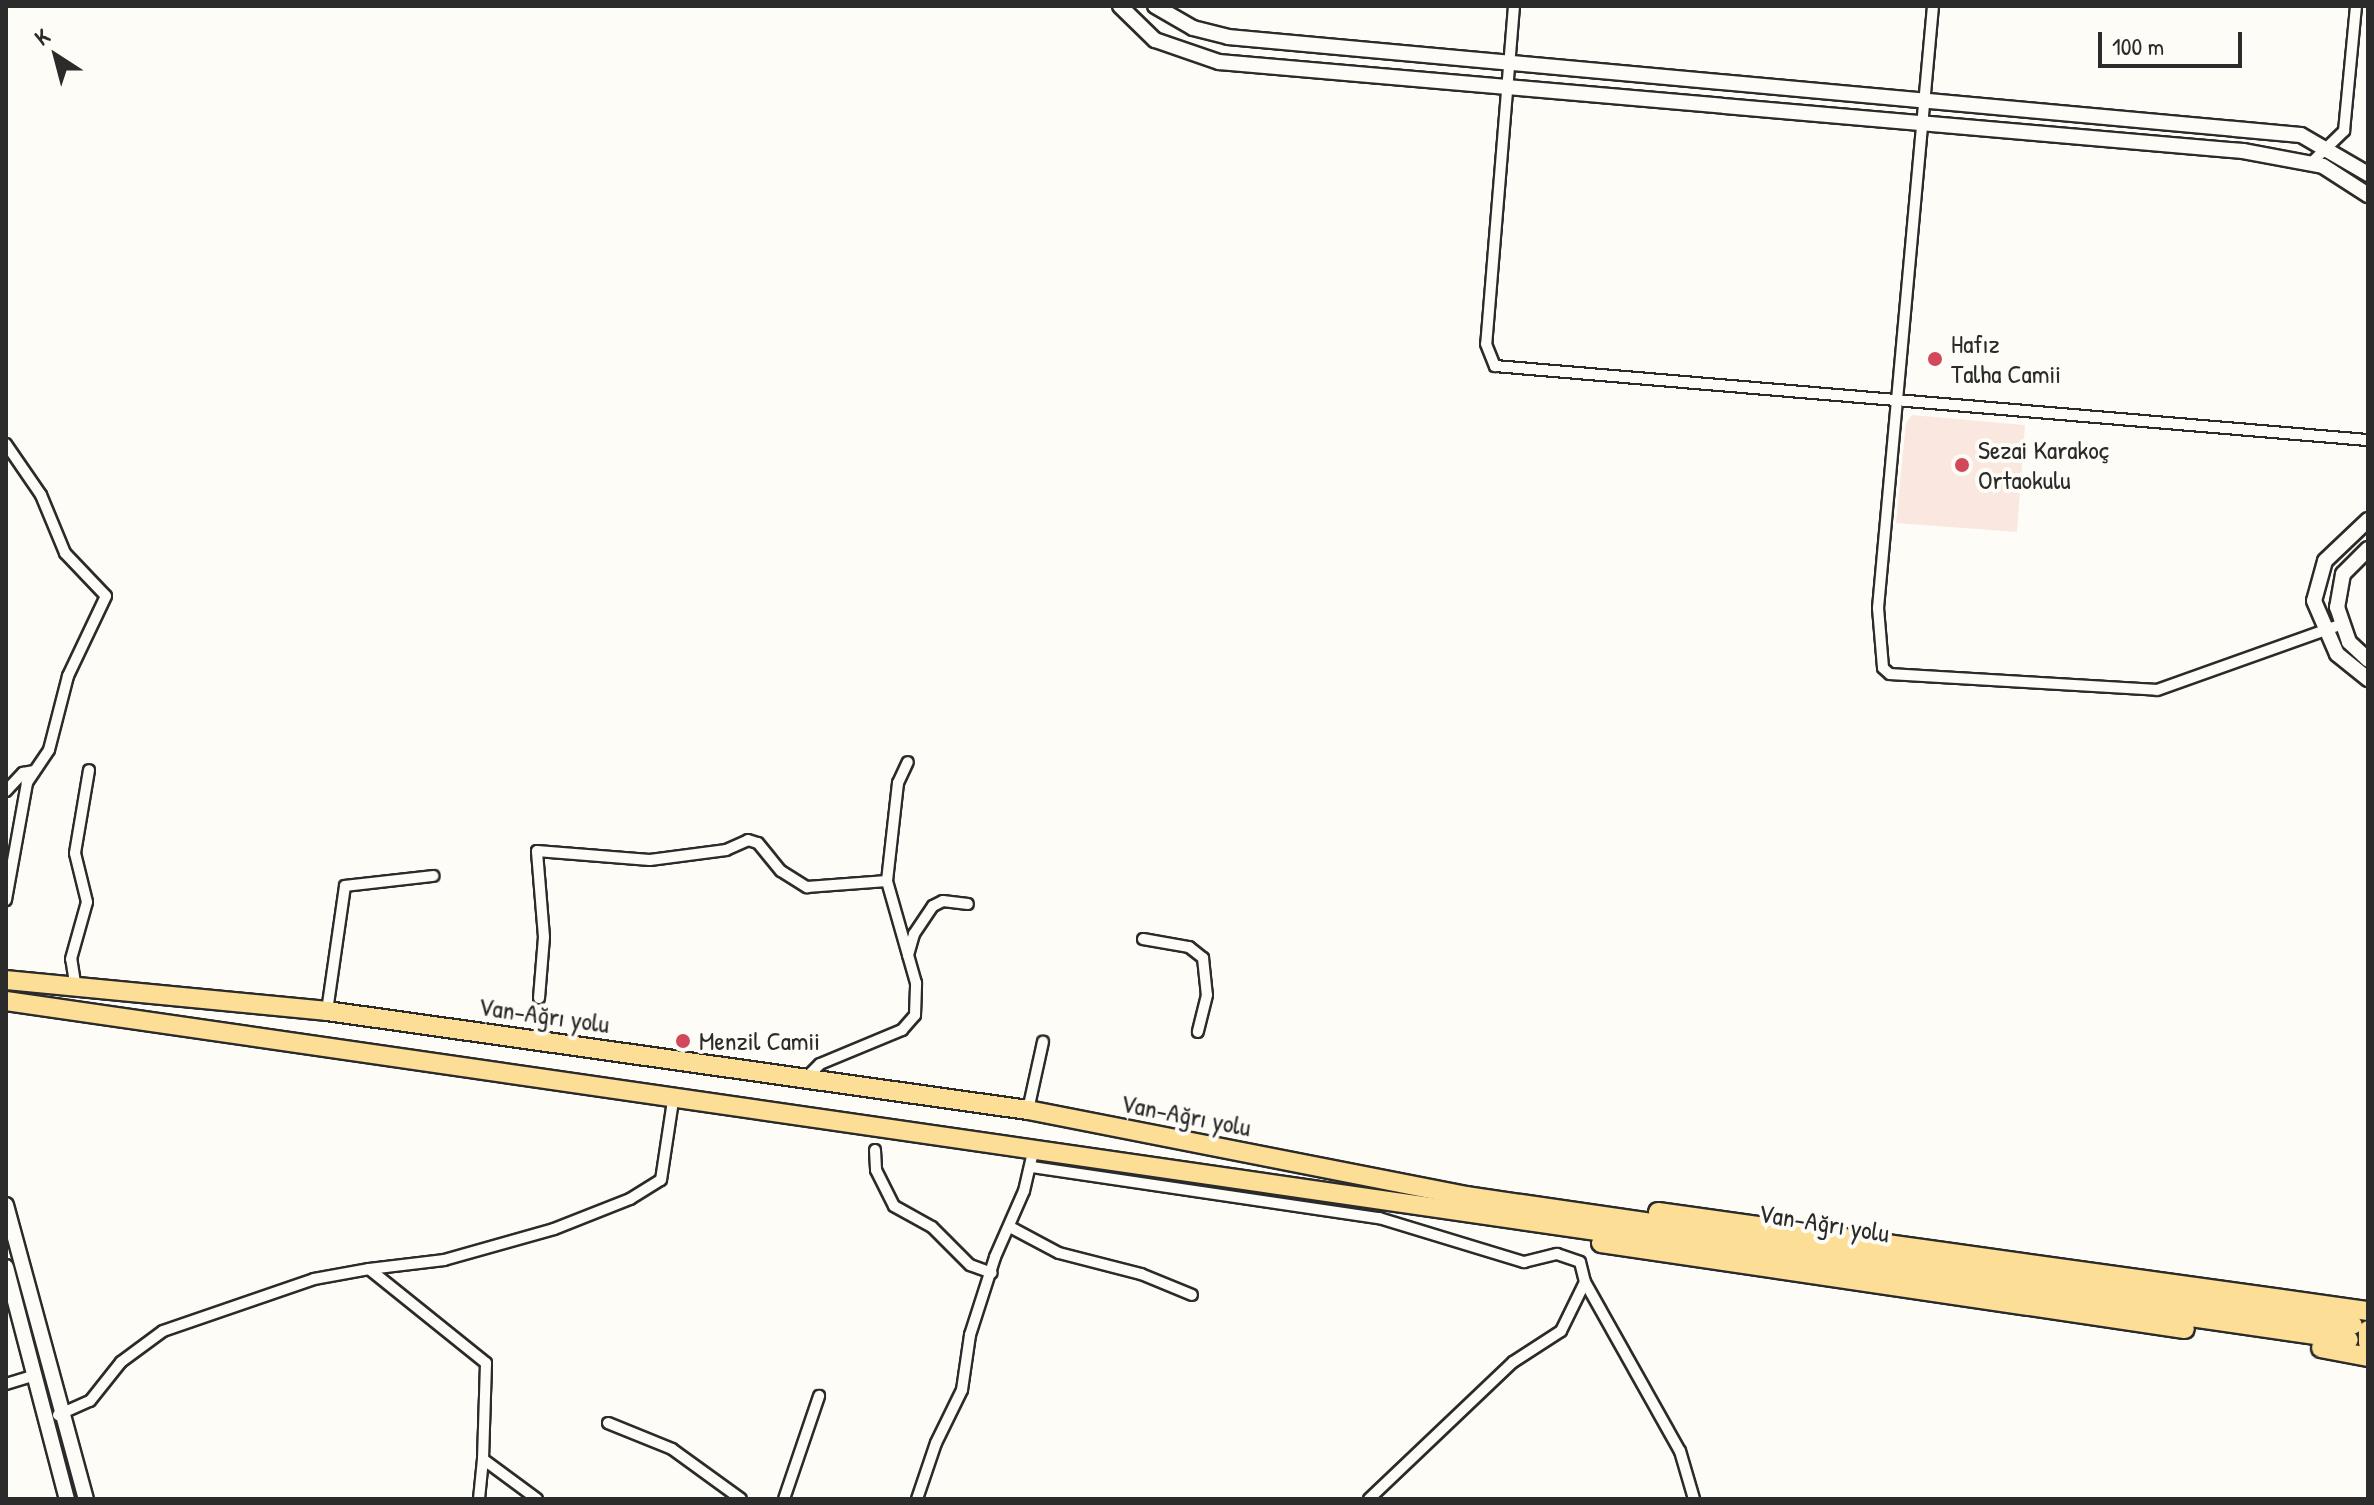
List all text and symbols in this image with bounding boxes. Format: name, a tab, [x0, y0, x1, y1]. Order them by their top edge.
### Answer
north arrow	[16, 16, 96, 96]
scale bar	[2102, 16, 2246, 66]
text: K	[28, 21, 55, 52]
text: 100 m	[2112, 30, 2164, 62]
place label: Hafız Talha Camii	[1951, 328, 2061, 390]
marker: Hafız Talha Camii	[1926, 350, 1944, 368]
place label: Sezai Karakoç Ortaokulu	[1978, 434, 2109, 496]
marker: Sezai Karakoç Ortaokulu	[1953, 456, 1971, 474]
street label: Van-Ağrı yolu	[477, 990, 611, 1040]
place label: Menzil Camii	[699, 1025, 820, 1057]
marker: Menzil Camii	[674, 1032, 692, 1050]
street label: Van-Ağrı yolu	[1118, 1087, 1254, 1143]
street label: Van-Ağrı yolu	[1756, 1197, 1892, 1249]

